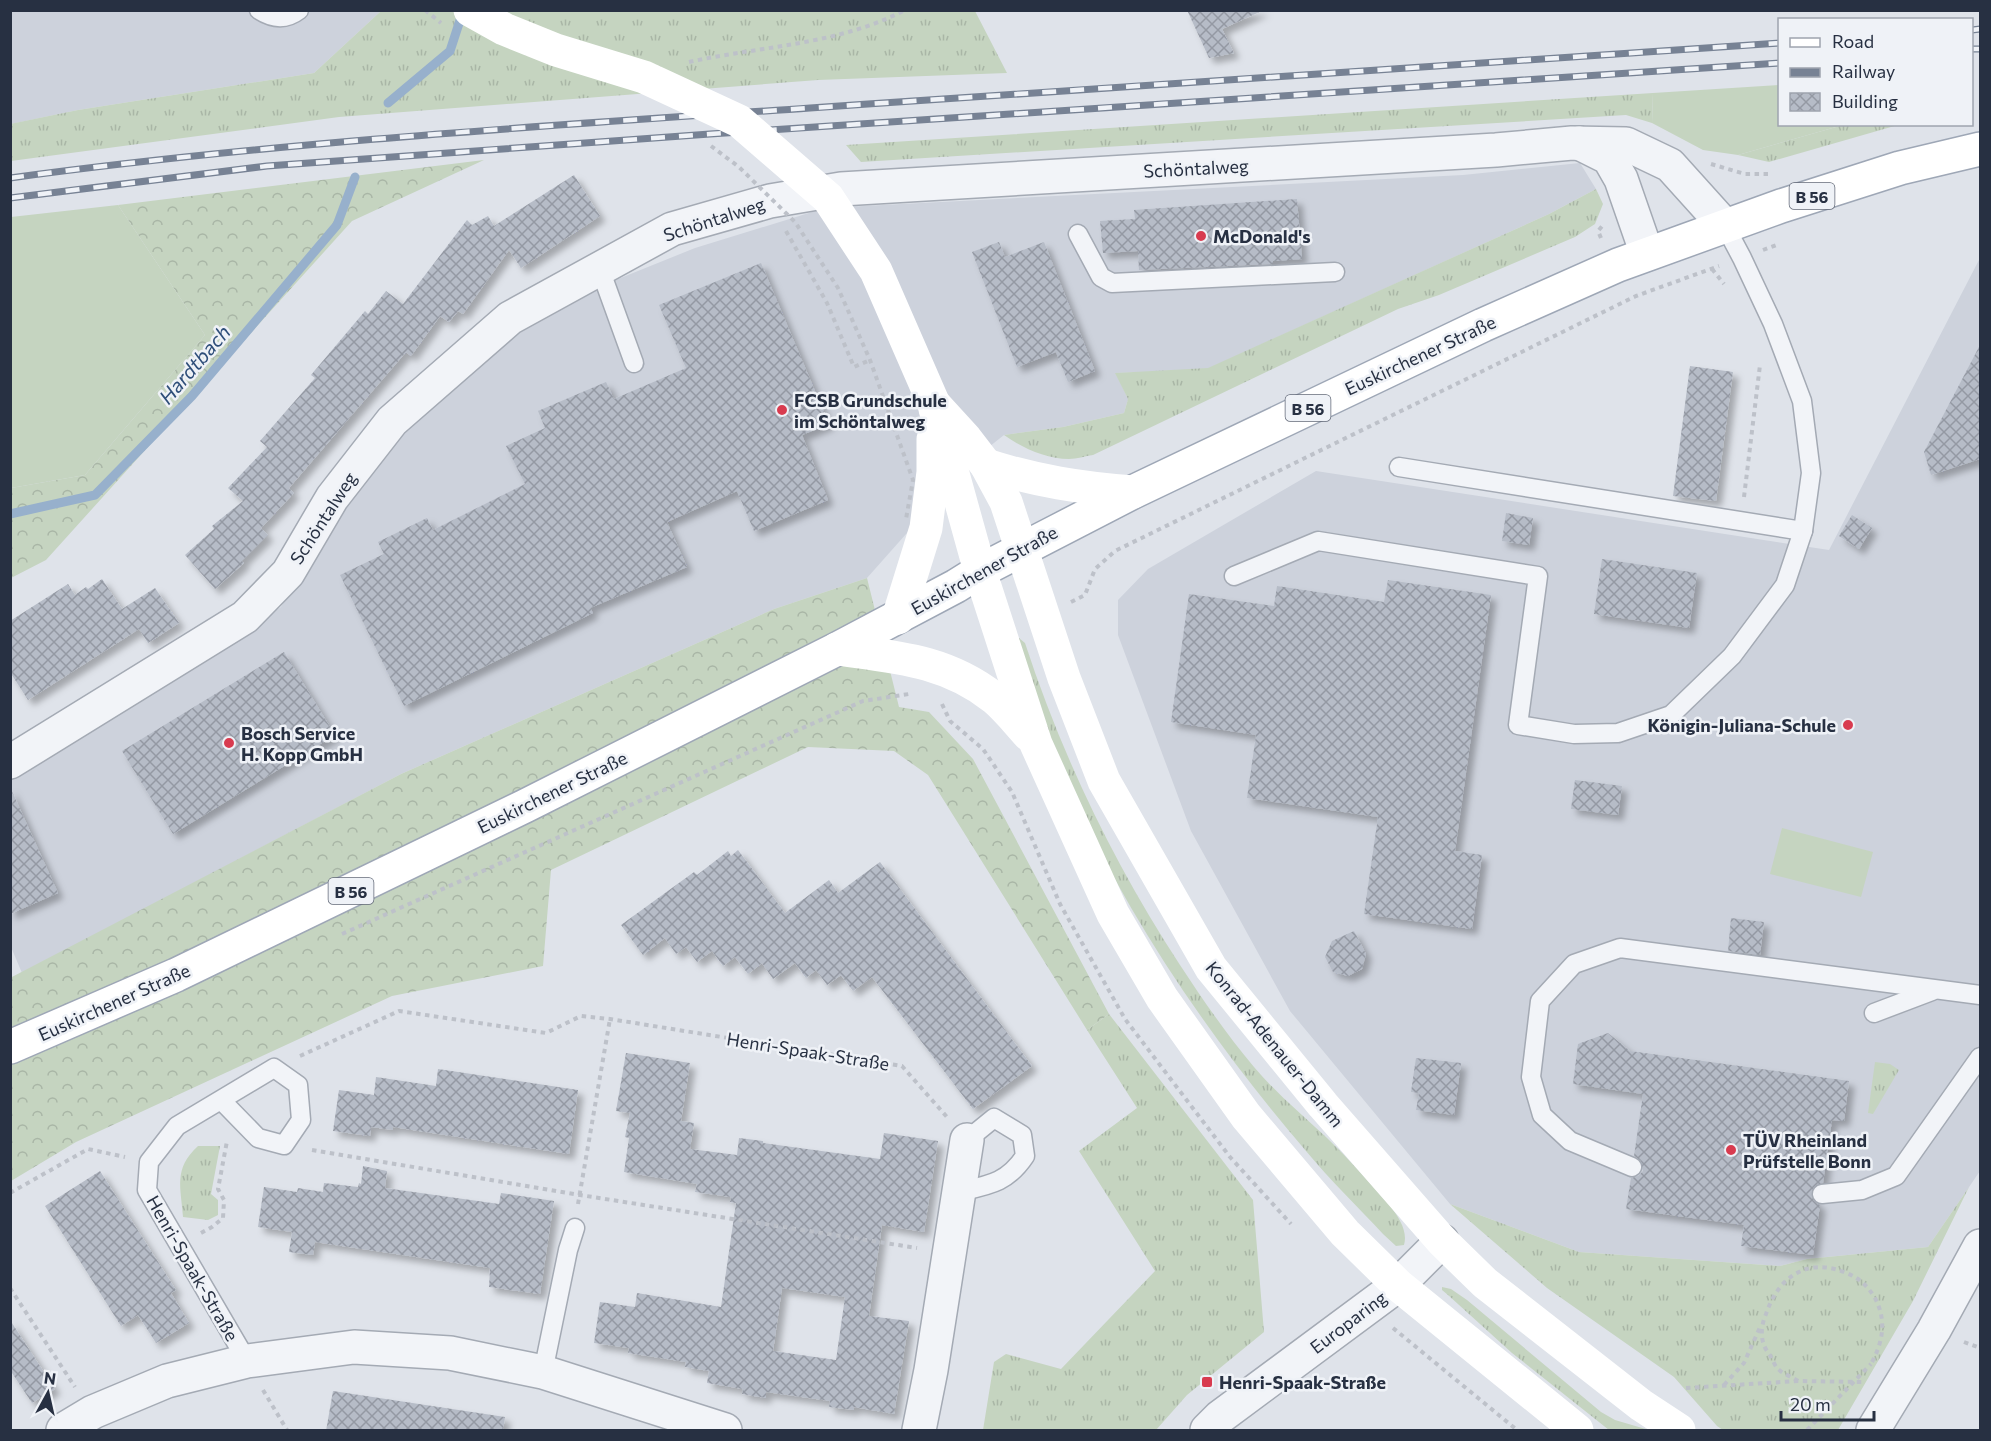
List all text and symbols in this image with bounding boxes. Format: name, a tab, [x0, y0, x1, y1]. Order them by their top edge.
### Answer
legend	[1778, 18, 1973, 126]
text: Road	[1832, 30, 1874, 52]
text: Railway	[1832, 60, 1895, 82]
text: Building	[1832, 90, 1898, 112]
street label: Schöntalweg	[1143, 154, 1250, 182]
road number: B 56	[1790, 183, 1834, 209]
street label: Schöntalweg	[660, 192, 768, 246]
place label: McDonald's	[1213, 225, 1311, 247]
marker: McDonald's	[1194, 229, 1208, 243]
street label: Euskirchener Straße	[1341, 310, 1499, 400]
water label: Hardtbach	[153, 320, 235, 408]
place label: FCSB Grundschule im Schöntalweg	[794, 389, 947, 432]
road number: B 56	[1286, 395, 1330, 421]
marker: FCSB Grundschule im Schöntalweg	[775, 403, 789, 417]
street label: Schöntalweg	[285, 468, 361, 568]
street label: Euskirchener Straße	[907, 521, 1061, 619]
place label: Königin-Juliana-Schule	[1647, 714, 1836, 736]
marker: Königin-Juliana-Schule	[1841, 718, 1855, 732]
place label: Bosch Service H. Kopp GmbH	[241, 722, 363, 765]
marker: Bosch Service H. Kopp GmbH	[222, 736, 236, 750]
street label: Euskirchener Straße	[474, 746, 630, 838]
road number: B 56	[328, 878, 374, 904]
street label: Konrad-Adenauer-Damm	[1201, 957, 1349, 1131]
street label: Euskirchener Straße	[35, 959, 193, 1045]
street label: Henri-Spaak-Straße	[725, 1027, 891, 1075]
place label: TÜV Rheinland Prüfstelle Bonn	[1743, 1129, 1871, 1172]
marker: TÜV Rheinland Prüfstelle Bonn	[1724, 1143, 1738, 1157]
street label: Henri-Spaak-Straße	[142, 1191, 244, 1345]
street label: Europaring	[1305, 1286, 1391, 1358]
north arrow	[18, 1363, 78, 1423]
text: N	[43, 1367, 57, 1388]
place label: Henri-Spaak-Straße	[1219, 1371, 1386, 1393]
marker: Henri-Spaak-Straße	[1200, 1375, 1214, 1389]
scale bar	[1781, 1384, 1874, 1422]
text: 20 m	[1790, 1393, 1831, 1415]

